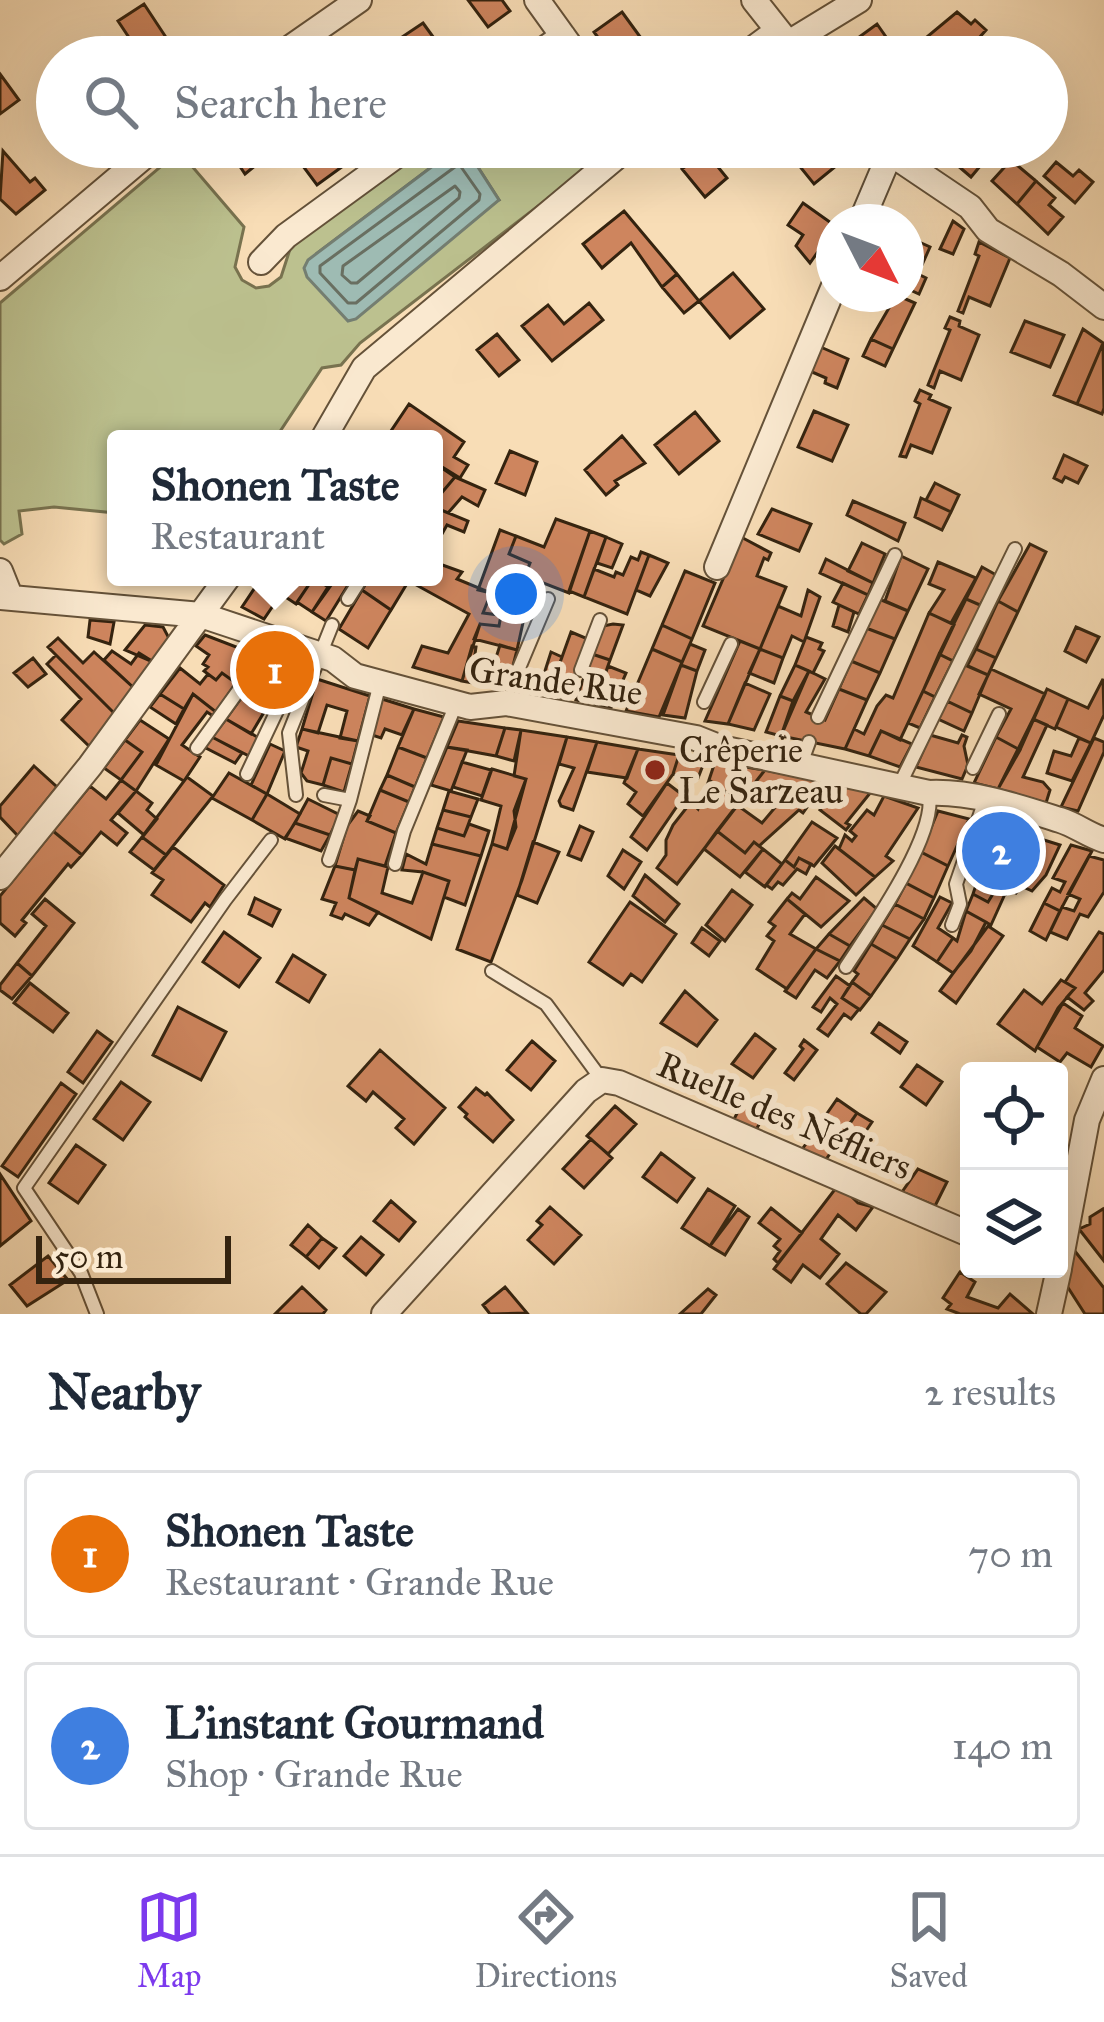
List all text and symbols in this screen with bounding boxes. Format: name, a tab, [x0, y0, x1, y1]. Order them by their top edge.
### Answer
search box	[36, 36, 1068, 168]
icon: search	[78, 69, 144, 135]
text: Search here	[174, 75, 387, 130]
north arrow	[816, 204, 924, 312]
popup	[107, 430, 443, 586]
text: Shonen Taste	[150, 457, 400, 512]
text: Restaurant	[150, 512, 325, 560]
your location	[486, 564, 546, 624]
pin: 1	[236, 625, 314, 715]
street label: Grande Rue	[466, 647, 645, 715]
place label: Crêperie Le Sarzeau	[679, 728, 844, 813]
marker: Crêperie Le Sarzeau	[642, 757, 668, 783]
pin: 2	[962, 806, 1040, 896]
street label: Ruelle des Néfliers	[651, 1043, 918, 1189]
map controls	[960, 1062, 1068, 1278]
button: locate	[960, 1062, 1068, 1170]
button: layers	[960, 1170, 1068, 1278]
scale bar	[36, 1230, 231, 1283]
text: 50 m	[54, 1237, 123, 1277]
text: Nearby	[48, 1361, 200, 1423]
text: 2 results	[924, 1368, 1056, 1416]
text: Shonen Taste	[165, 1503, 414, 1558]
text: 1	[82, 1530, 98, 1578]
text: 70 m	[968, 1530, 1053, 1578]
text: Restaurant · Grande Rue	[165, 1558, 554, 1606]
text: L'instant Gourmand	[165, 1695, 544, 1750]
text: 2	[80, 1722, 100, 1770]
text: 140 m	[952, 1722, 1053, 1770]
text: Shop · Grande Rue	[165, 1750, 463, 1798]
tab: Map	[136, 1884, 202, 1996]
tab: Directions	[475, 1884, 617, 1996]
tab: Saved	[889, 1884, 968, 1996]

